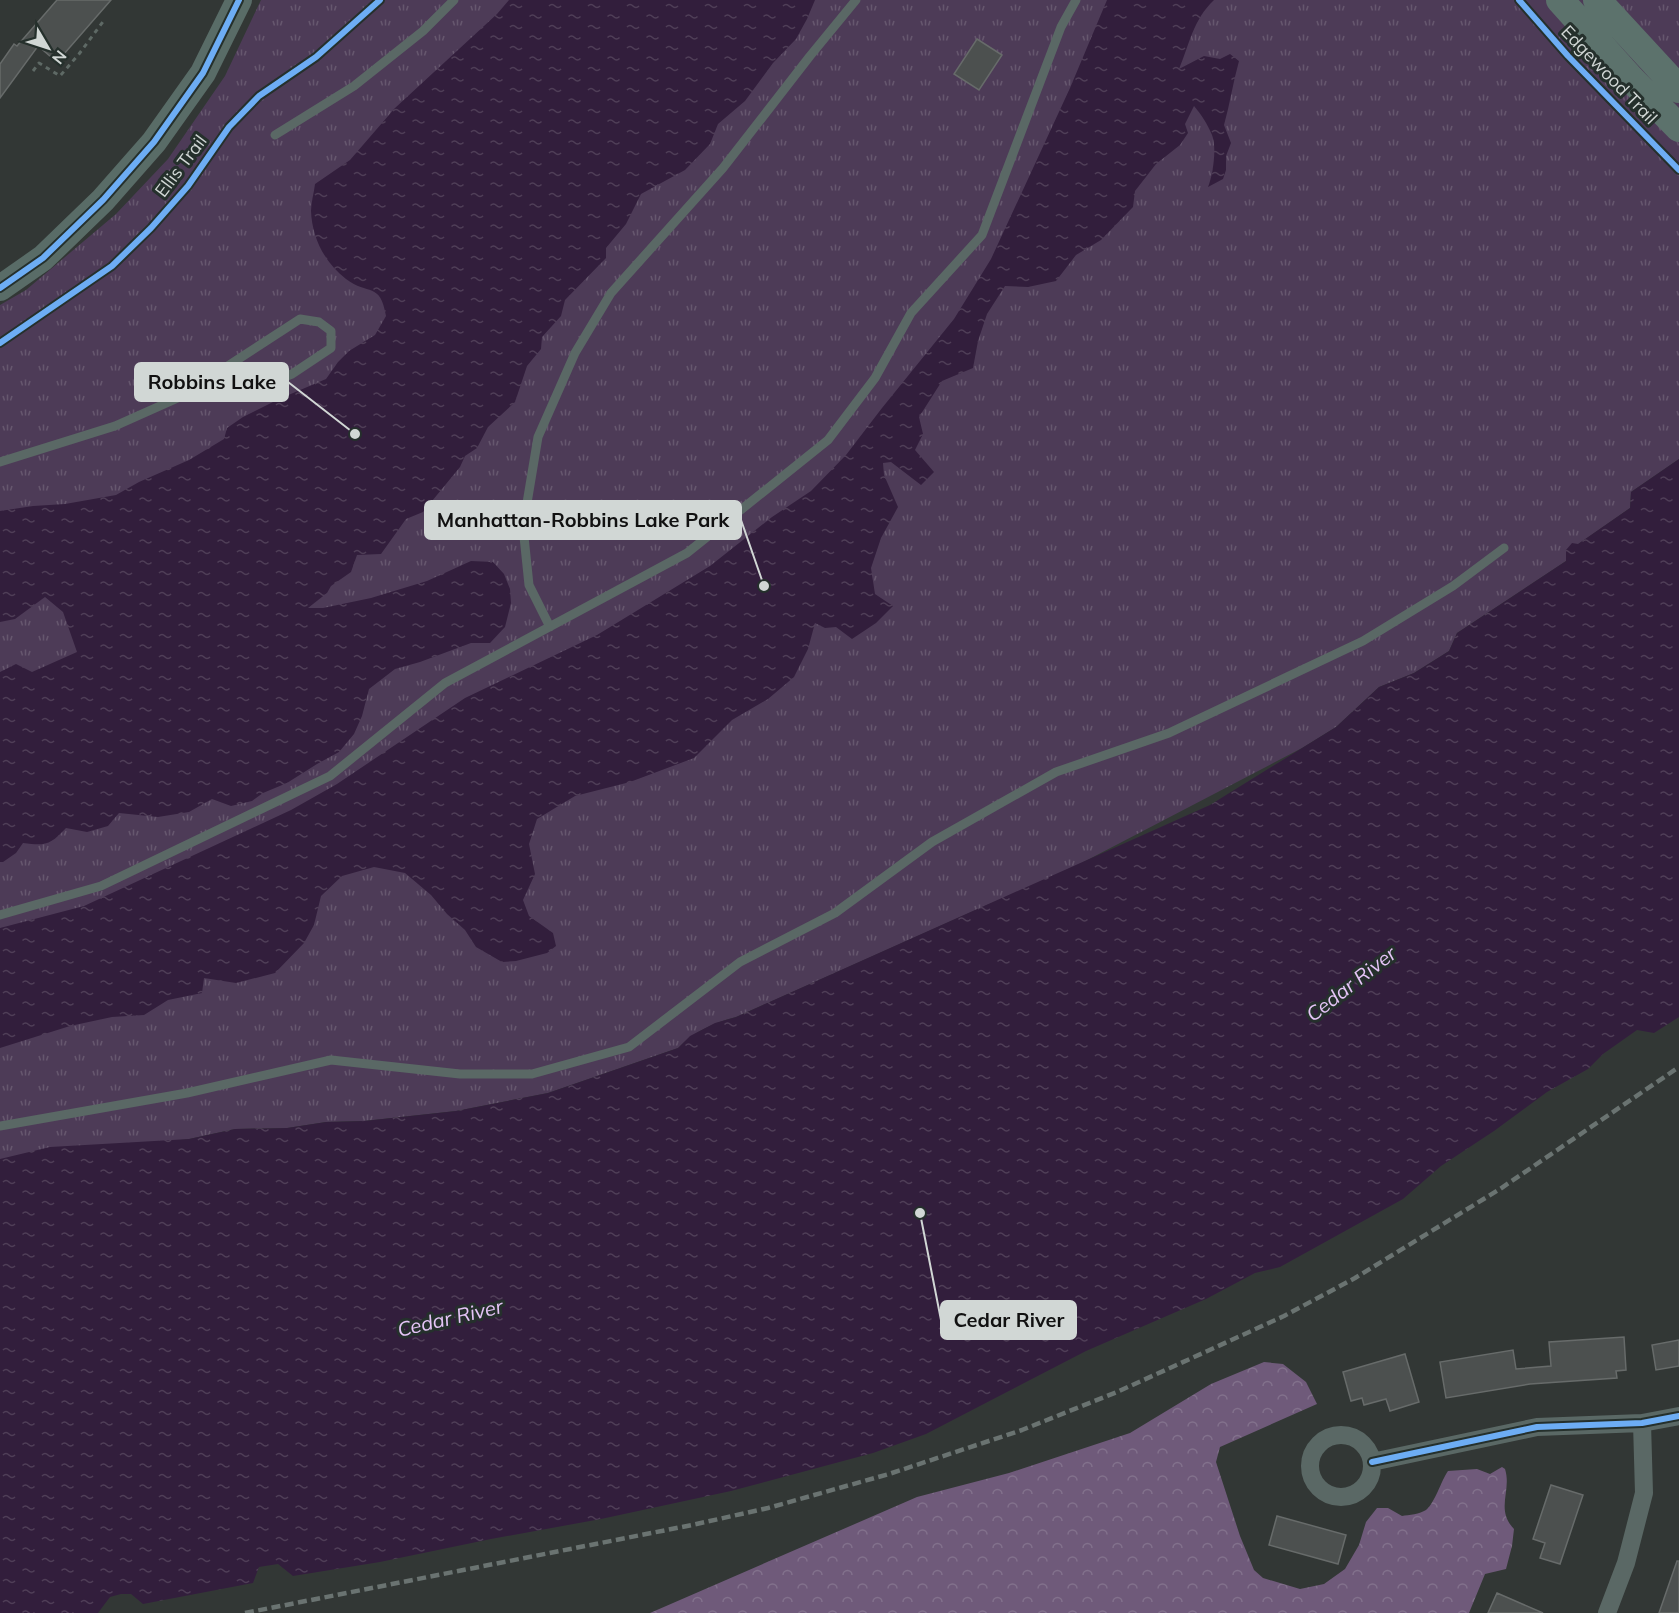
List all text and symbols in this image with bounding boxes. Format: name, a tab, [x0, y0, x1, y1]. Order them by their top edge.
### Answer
north arrow	[18, 18, 78, 78]
street label: Edgewood Trail	[1556, 20, 1662, 129]
text: N	[48, 46, 71, 68]
street label: Ellis Trail	[150, 130, 212, 202]
callout: Robbins Lake	[135, 363, 288, 401]
text: Robbins Lake	[148, 369, 276, 394]
callout: Manhattan-Robbins Lake Park	[425, 501, 741, 539]
text: Manhattan-Robbins Lake Park	[437, 507, 730, 532]
water label: Cedar River	[1301, 940, 1401, 1027]
water label: Cedar River	[395, 1293, 506, 1342]
callout: Cedar River	[941, 1301, 1076, 1339]
text: Cedar River	[954, 1307, 1065, 1332]

